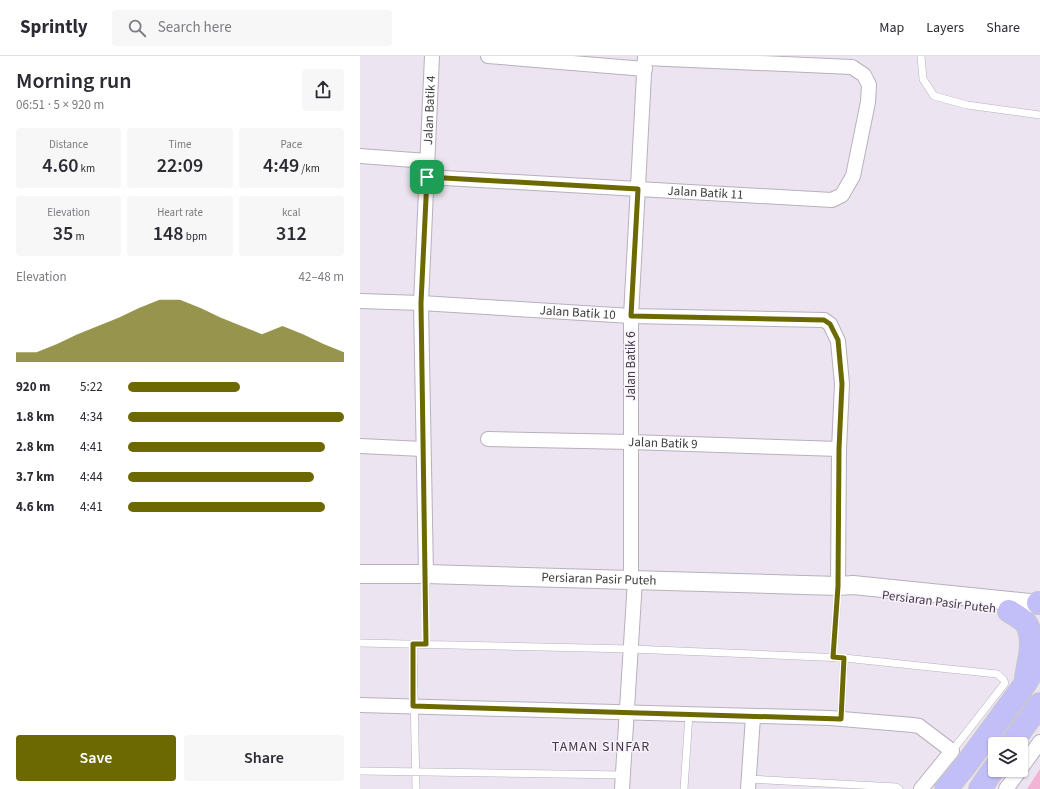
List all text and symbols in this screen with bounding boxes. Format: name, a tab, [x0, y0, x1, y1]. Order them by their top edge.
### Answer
search box	[112, 10, 392, 46]
text: Sprintly	[20, 14, 88, 41]
icon: search	[126, 17, 148, 39]
text: Search here	[158, 17, 232, 38]
text: Map	[879, 18, 904, 38]
text: Layers	[926, 18, 964, 38]
text: Share	[986, 18, 1020, 38]
text: Morning run	[16, 65, 132, 97]
button: share	[302, 69, 344, 111]
street label: Jalan Batik 4	[419, 75, 440, 145]
text: 06:51 · 5 × 920 m	[16, 96, 104, 114]
text: Distance	[49, 137, 88, 152]
text: Time	[168, 137, 192, 152]
text: Pace	[281, 137, 302, 152]
text: 4.60	[42, 152, 78, 180]
text: 22:09	[157, 152, 203, 180]
text: 4:49	[263, 152, 299, 180]
pin	[410, 160, 444, 194]
text: km	[78, 161, 95, 176]
text: /km	[299, 161, 320, 176]
icon: arrive	[416, 166, 438, 188]
street label: Jalan Batik 11	[667, 182, 744, 204]
text: Elevation	[47, 205, 90, 220]
text: Heart rate	[157, 205, 203, 220]
text: kcal	[282, 205, 301, 220]
text: 35	[53, 220, 73, 248]
text: 148	[153, 220, 184, 248]
text: 312	[276, 220, 307, 248]
text: m	[73, 229, 85, 244]
text: bpm	[184, 229, 207, 244]
text: Elevation	[16, 268, 67, 286]
text: 42–48 m	[299, 268, 344, 286]
street label: Jalan Batik 10	[539, 301, 616, 324]
street label: Jalan Batik 6	[622, 331, 640, 401]
text: 920 m	[16, 378, 50, 396]
text: 5:22	[80, 378, 103, 396]
text: 1.8 km	[16, 408, 55, 426]
text: 4:34	[80, 408, 103, 426]
street label: Jalan Batik 9	[628, 433, 698, 453]
text: 2.8 km	[16, 438, 55, 456]
text: 4:41	[80, 438, 103, 456]
text: 3.7 km	[16, 468, 55, 486]
text: 4:44	[80, 468, 103, 486]
text: 4.6 km	[16, 498, 55, 516]
text: 4:41	[80, 498, 103, 516]
street label: Persiaran Pasir Puteh	[541, 568, 657, 590]
street label: Persiaran Pasir Puteh	[881, 586, 997, 618]
button: Save	[16, 735, 176, 781]
button: Share	[184, 735, 344, 781]
district label: TAMAN SINFAR	[552, 737, 650, 757]
map controls	[988, 737, 1028, 777]
button: layers	[988, 737, 1028, 777]

